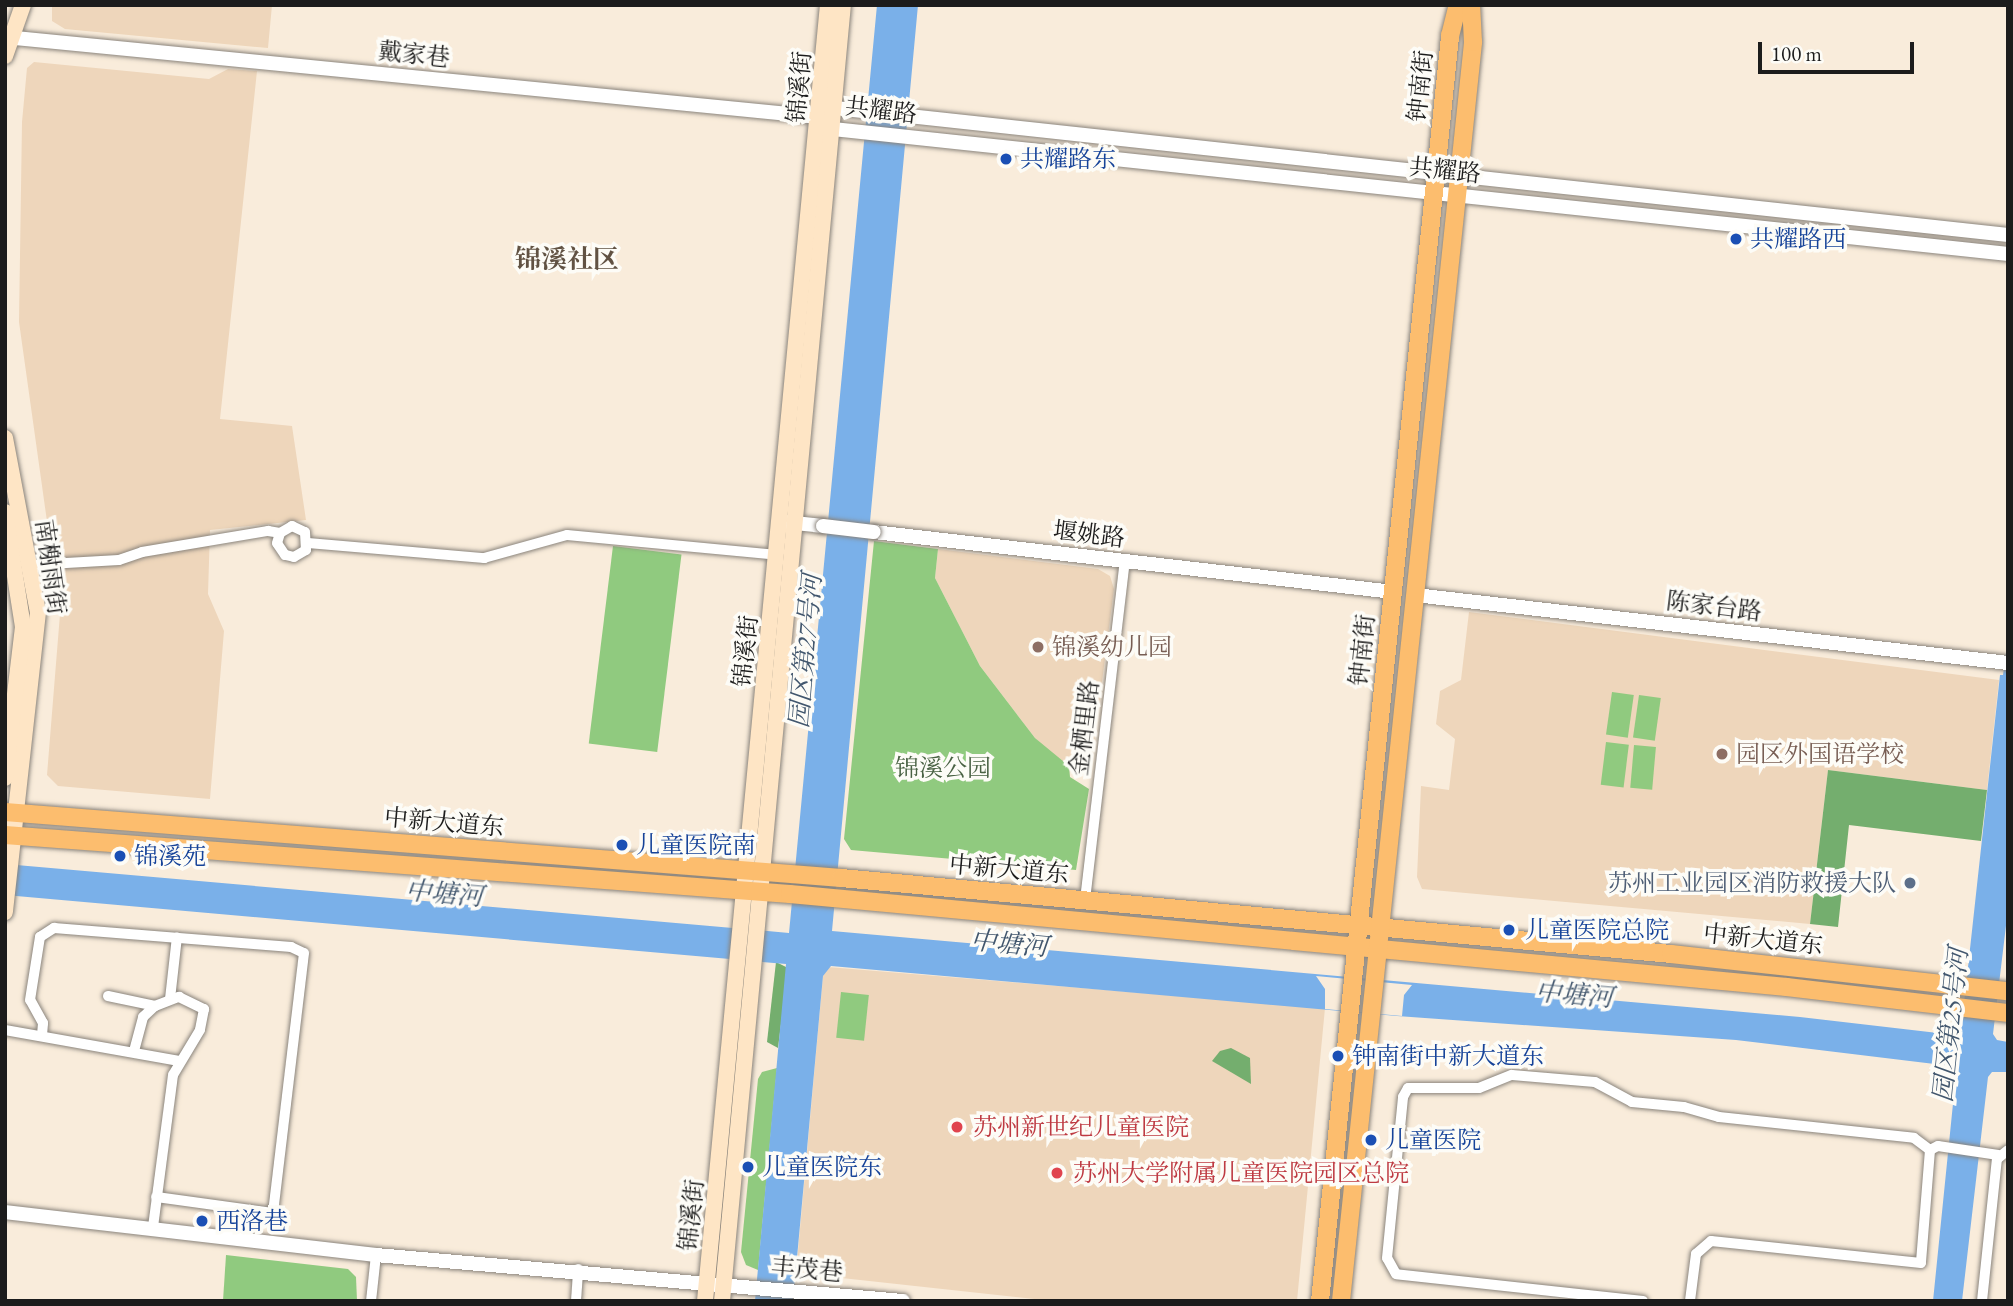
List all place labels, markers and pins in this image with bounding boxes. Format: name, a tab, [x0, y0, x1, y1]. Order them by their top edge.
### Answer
place label: 共耀路东	[1020, 145, 1116, 173]
marker: 共耀路东	[998, 151, 1014, 167]
place label: 共耀路西	[1750, 225, 1846, 253]
marker: 共耀路西	[1728, 231, 1744, 247]
place label: 锦溪幼儿园	[1052, 633, 1172, 661]
marker: 锦溪幼儿园	[1030, 639, 1046, 655]
place label: 园区外国语学校	[1736, 740, 1904, 768]
marker: 园区外国语学校	[1714, 746, 1730, 762]
place label: 儿童医院南	[636, 831, 756, 859]
marker: 儿童医院南	[614, 837, 630, 853]
place label: 锦溪苑	[134, 842, 206, 870]
marker: 锦溪苑	[112, 848, 128, 864]
place label: 苏州工业园区消防救援大队	[1608, 869, 1896, 897]
marker: 苏州工业园区消防救援大队	[1902, 875, 1918, 891]
place label: 儿童医院总院	[1525, 916, 1669, 944]
marker: 儿童医院总院	[1499, 920, 1519, 940]
place label: 钟南街中新大道东	[1352, 1042, 1544, 1070]
marker: 钟南街中新大道东	[1330, 1048, 1346, 1064]
place label: 苏州新世纪儿童医院	[973, 1113, 1189, 1141]
marker: 苏州新世纪儿童医院	[947, 1117, 967, 1137]
place label: 儿童医院	[1385, 1126, 1481, 1154]
marker: 儿童医院	[1363, 1132, 1379, 1148]
place label: 儿童医院东	[762, 1153, 882, 1181]
marker: 儿童医院东	[740, 1159, 756, 1175]
place label: 苏州大学附属儿童医院园区总院	[1073, 1159, 1409, 1187]
marker: 苏州大学附属儿童医院园区总院	[1047, 1163, 1067, 1183]
place label: 西洛巷	[216, 1207, 288, 1235]
marker: 西洛巷	[194, 1213, 210, 1229]

